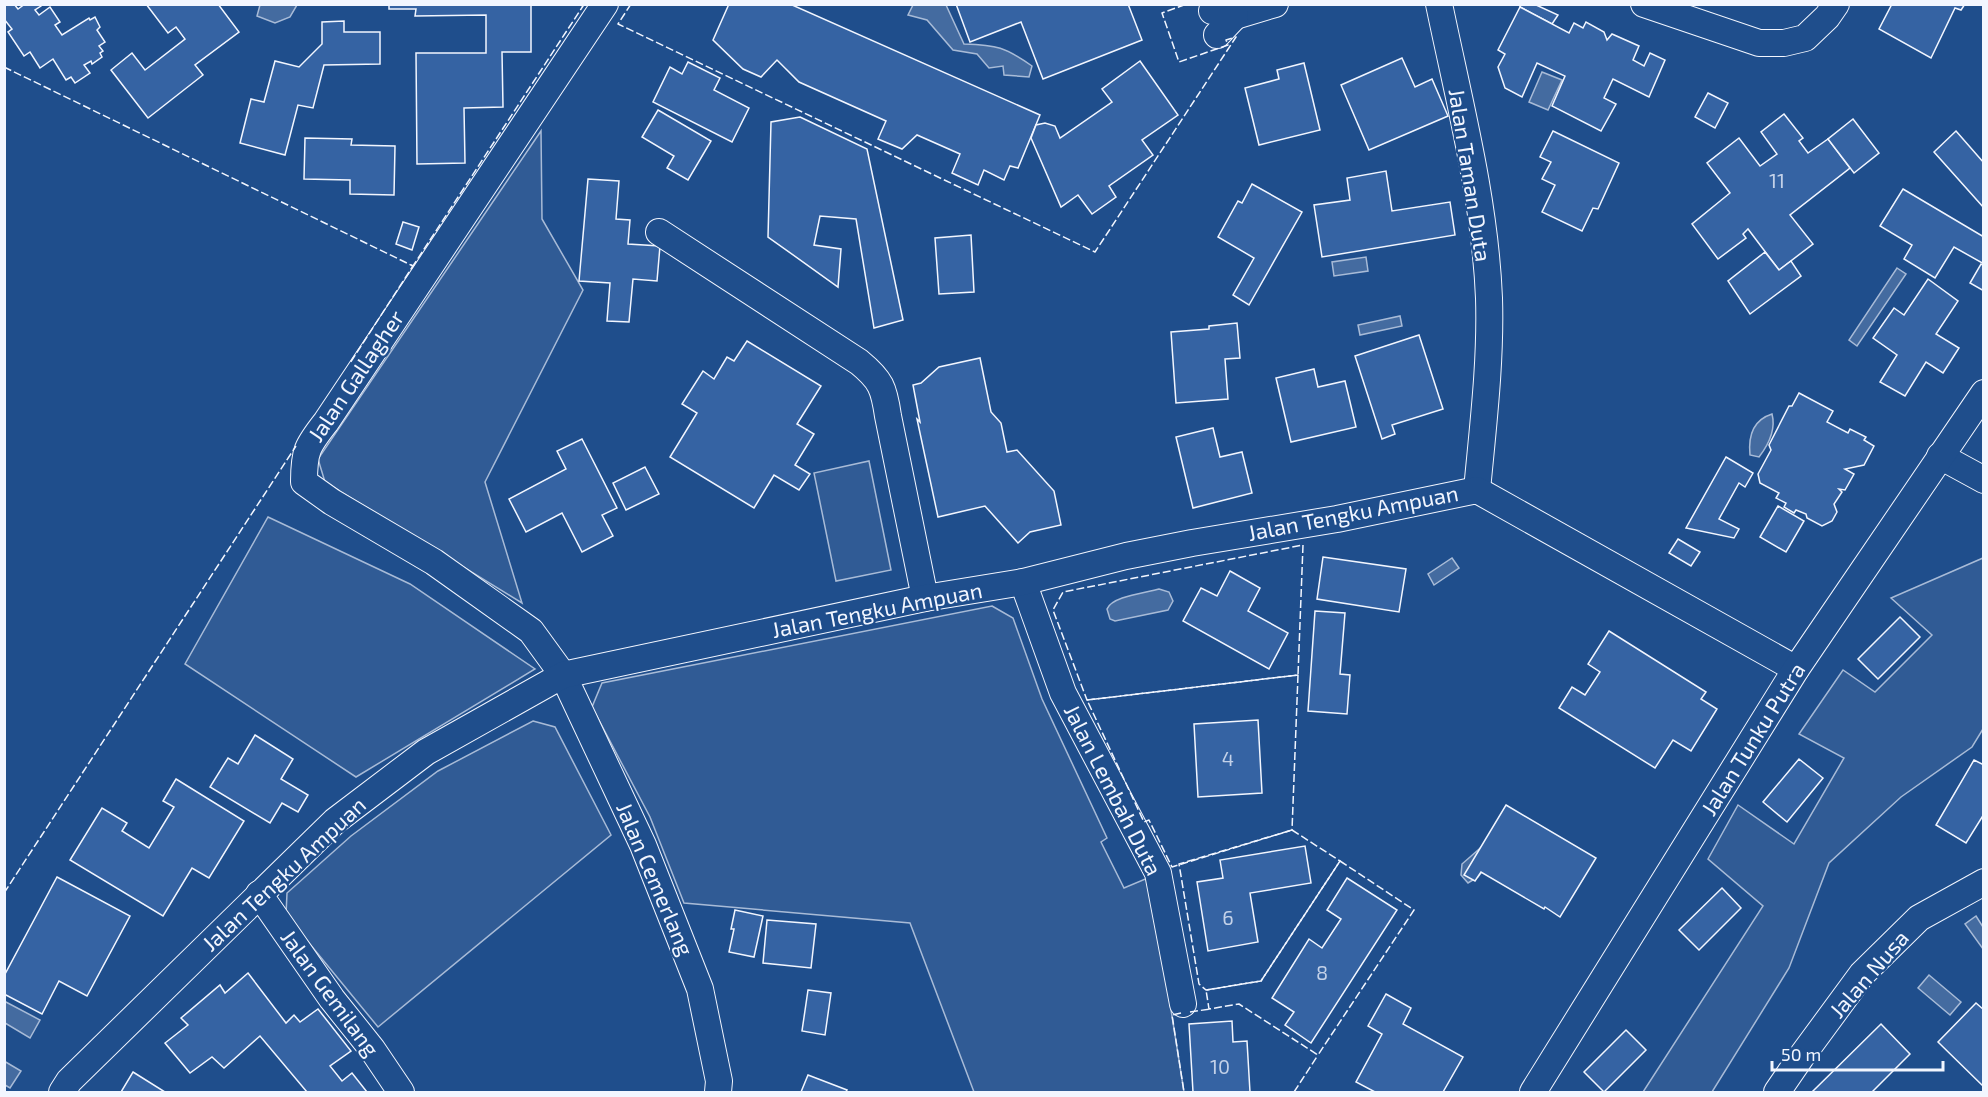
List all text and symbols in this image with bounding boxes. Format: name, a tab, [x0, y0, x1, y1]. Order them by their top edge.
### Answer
street label: Jalan Taman Duta	[1444, 86, 1497, 263]
house number: 11	[1769, 168, 1785, 192]
street label: Jalan Gallagher	[302, 305, 409, 446]
street label: Jalan Tengku Ampuan	[1245, 479, 1460, 545]
street label: Jalan Tengku Ampuan	[769, 576, 984, 642]
street label: Jalan Tunku Putra	[1695, 657, 1810, 820]
street label: Jalan Lembah Duta	[1060, 700, 1168, 879]
house number: 4	[1222, 746, 1234, 770]
street label: Jalan Tengku Ampuan	[196, 791, 370, 956]
street label: Jalan Cemerlang	[612, 798, 700, 959]
house number: 6	[1222, 905, 1234, 929]
street label: Jalan Gemilang	[276, 924, 385, 1061]
street label: Jalan Nusa	[1823, 924, 1913, 1022]
house number: 8	[1316, 960, 1328, 984]
scale bar	[1772, 1034, 1943, 1072]
text: 50 m	[1781, 1043, 1821, 1065]
house number: 10	[1210, 1054, 1230, 1078]

